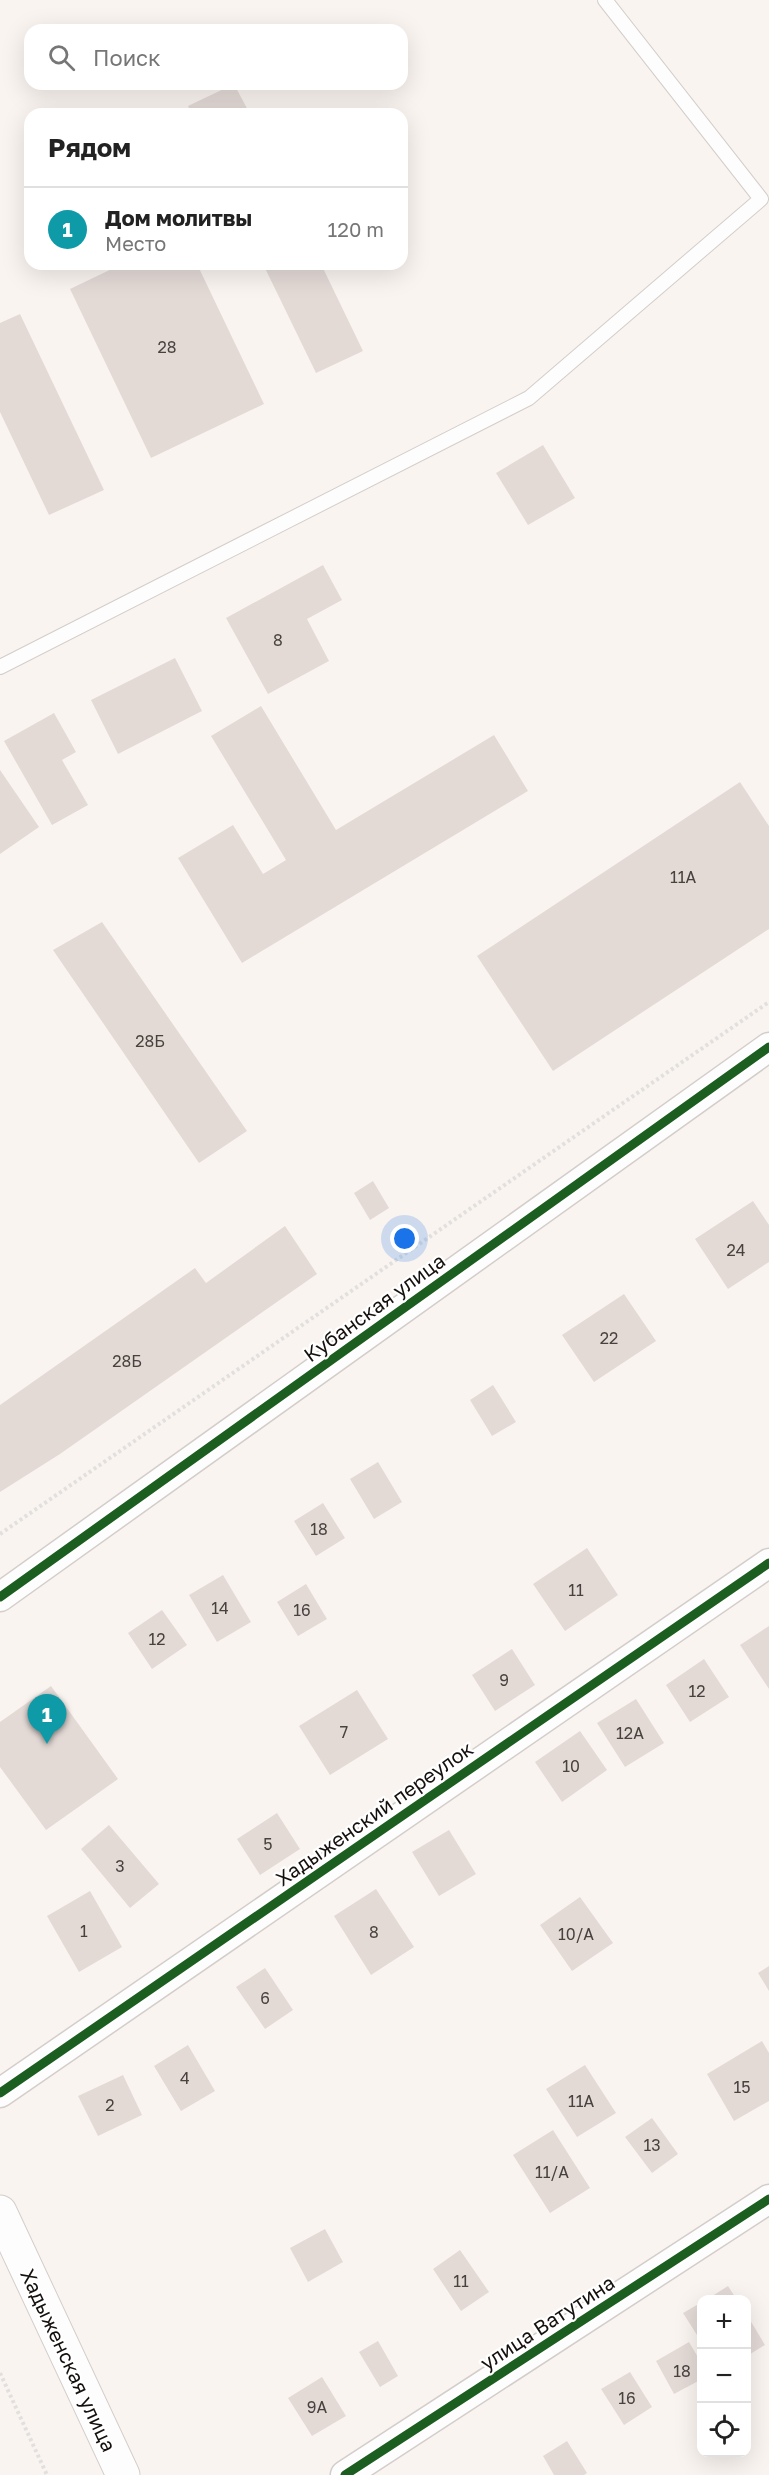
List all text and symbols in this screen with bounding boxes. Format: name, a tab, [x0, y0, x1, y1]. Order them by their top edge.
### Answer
search box	[24, 24, 408, 90]
icon: search	[45, 41, 78, 74]
text: Поиск	[93, 44, 161, 71]
text: Рядом	[48, 132, 131, 163]
text: Дом молитвы	[105, 204, 252, 231]
text: 1	[62, 217, 73, 241]
text: 120 m	[328, 217, 384, 241]
text: Место	[105, 231, 166, 255]
house number: 28	[157, 337, 177, 357]
house number: 8	[273, 630, 283, 650]
house number: 11А	[670, 867, 696, 887]
house number: 28Б	[135, 1031, 165, 1051]
your location	[390, 1224, 419, 1253]
house number: 24	[726, 1240, 746, 1260]
street label: Кубанская улица	[299, 1248, 449, 1366]
house number: 22	[600, 1328, 618, 1348]
house number: 28Б	[112, 1351, 142, 1371]
house number: 18	[310, 1519, 328, 1539]
house number: 11	[568, 1580, 584, 1600]
house number: 14	[211, 1598, 229, 1618]
house number: 16	[293, 1600, 311, 1620]
house number: 12	[148, 1629, 166, 1649]
house number: 9	[499, 1670, 509, 1690]
house number: 12	[688, 1681, 706, 1701]
pin: 1	[28, 1694, 66, 1744]
house number: 7	[340, 1722, 348, 1742]
house number: 12А	[616, 1723, 644, 1743]
street label: Хадыженский переулок	[271, 1736, 477, 1890]
house number: 10	[562, 1756, 580, 1776]
house number: 5	[263, 1834, 273, 1854]
house number: 3	[115, 1856, 125, 1876]
house number: 1	[80, 1921, 88, 1941]
house number: 8	[369, 1922, 379, 1942]
house number: 10/А	[558, 1924, 594, 1944]
house number: 6	[260, 1988, 270, 2008]
house number: 4	[180, 2068, 190, 2088]
house number: 15	[733, 2077, 751, 2097]
house number: 11А	[568, 2091, 594, 2111]
house number: 2	[105, 2095, 115, 2115]
house number: 13	[643, 2135, 661, 2155]
house number: 11/А	[535, 2162, 569, 2182]
street label: Хадыженская улица	[16, 2265, 122, 2455]
street label: улица Ватутина	[475, 2270, 619, 2374]
house number: 11	[453, 2271, 469, 2291]
map controls	[697, 2295, 751, 2457]
button: +	[697, 2295, 751, 2349]
button: −	[697, 2349, 751, 2403]
house number: 18	[673, 2361, 691, 2381]
house number: 16	[618, 2388, 636, 2408]
house number: 9А	[307, 2397, 327, 2417]
button: locate	[697, 2403, 751, 2457]

